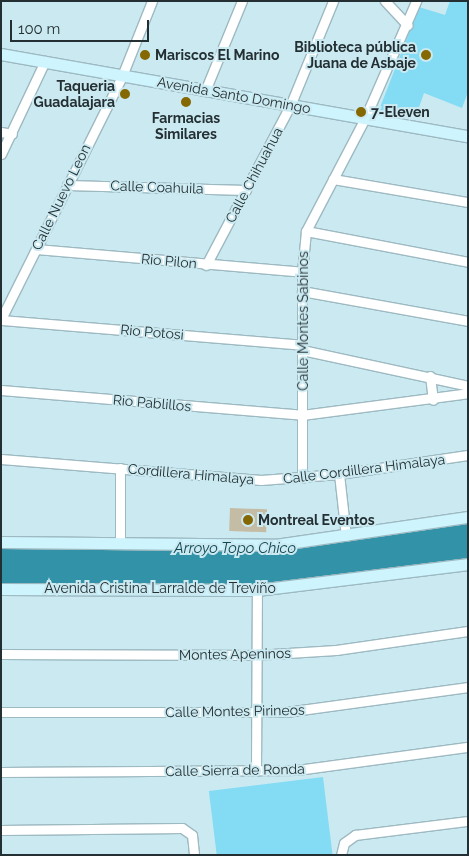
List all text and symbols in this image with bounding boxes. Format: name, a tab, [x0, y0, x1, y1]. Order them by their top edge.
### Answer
scale bar	[12, 10, 151, 42]
text: 100 m	[18, 20, 60, 38]
place label: Biblioteca pública Juana de Asbaje	[294, 39, 416, 72]
place label: Mariscos El Marino	[155, 47, 280, 63]
marker: Mariscos El Marino	[139, 49, 151, 61]
marker: Biblioteca pública Juana de Asbaje	[420, 49, 432, 61]
street label: Avenida Santo Domingo	[156, 73, 312, 117]
place label: Taqueria Guadalajara	[34, 78, 115, 110]
marker: Taqueria Guadalajara	[119, 88, 131, 100]
marker: Farmacias Similares	[180, 96, 192, 108]
place label: 7-Eleven	[371, 104, 430, 120]
marker: 7-Eleven	[355, 106, 367, 118]
place label: Farmacias Similares	[152, 110, 220, 142]
street label: Calle Chihuahua	[222, 124, 286, 226]
street label: Calle Nuevo Leon	[28, 141, 94, 253]
street label: Calle Coahuila	[110, 177, 204, 197]
street label: Rio Pilon	[140, 250, 198, 272]
street label: Calle Montes Sabinos	[295, 251, 311, 391]
street label: Rio Potosi	[120, 321, 184, 343]
street label: Rio Pablillos	[112, 391, 192, 415]
street label: Calle Cordillera Himalaya	[282, 451, 446, 487]
street label: Cordillera Himalaya	[127, 460, 255, 488]
place label: Montreal Eventos	[258, 512, 375, 528]
marker: Montreal Eventos	[242, 514, 254, 526]
water label: Arroyo Topo Chico	[174, 540, 296, 558]
street label: Avenida Cristina Larralde de Treviño	[44, 580, 276, 596]
street label: Montes Apeninos	[179, 645, 291, 663]
street label: Calle Montes Pirineos	[165, 701, 305, 721]
street label: Calle Sierra de Ronda	[165, 760, 305, 780]

